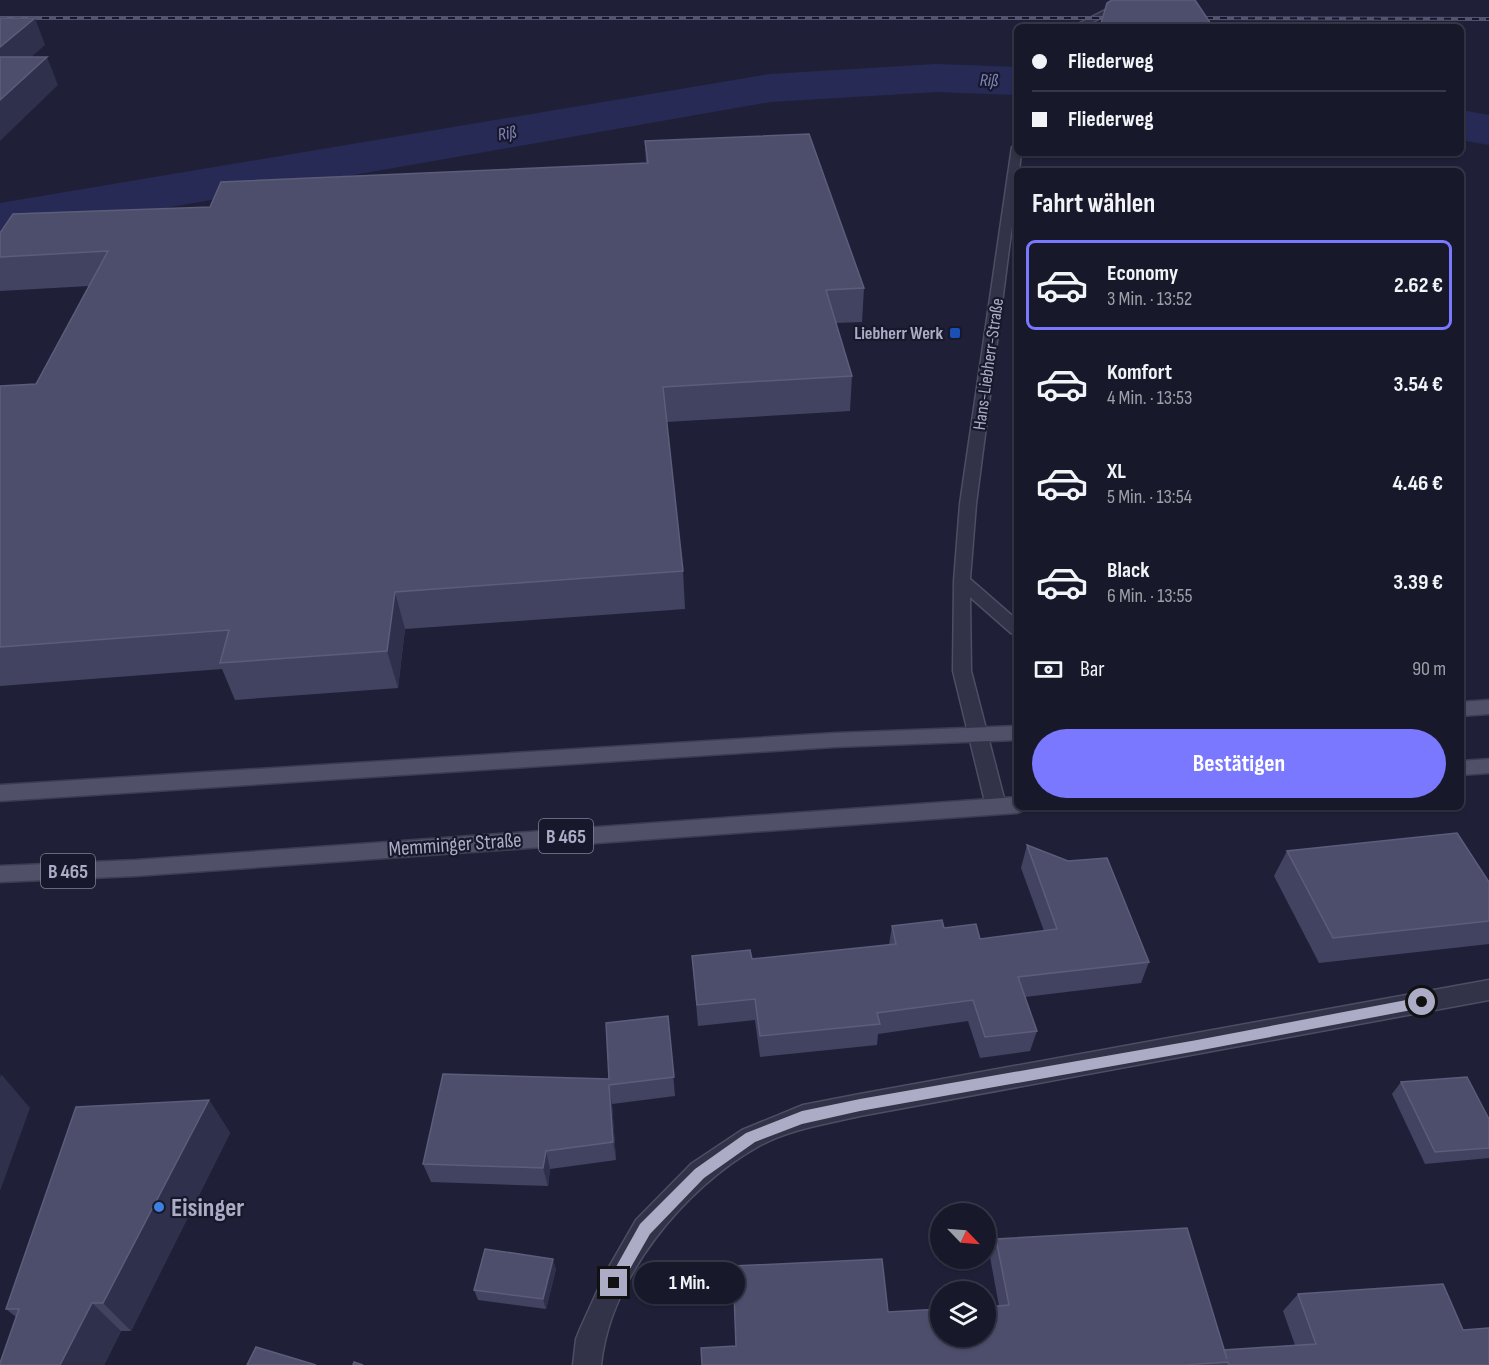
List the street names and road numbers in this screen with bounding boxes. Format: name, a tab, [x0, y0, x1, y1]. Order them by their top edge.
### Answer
street label: Hans-Liebherr-Straße	[969, 297, 1008, 431]
road number: B 465	[539, 819, 593, 853]
street label: Memminger Straße	[388, 827, 522, 862]
road number: B 465	[41, 854, 95, 888]

